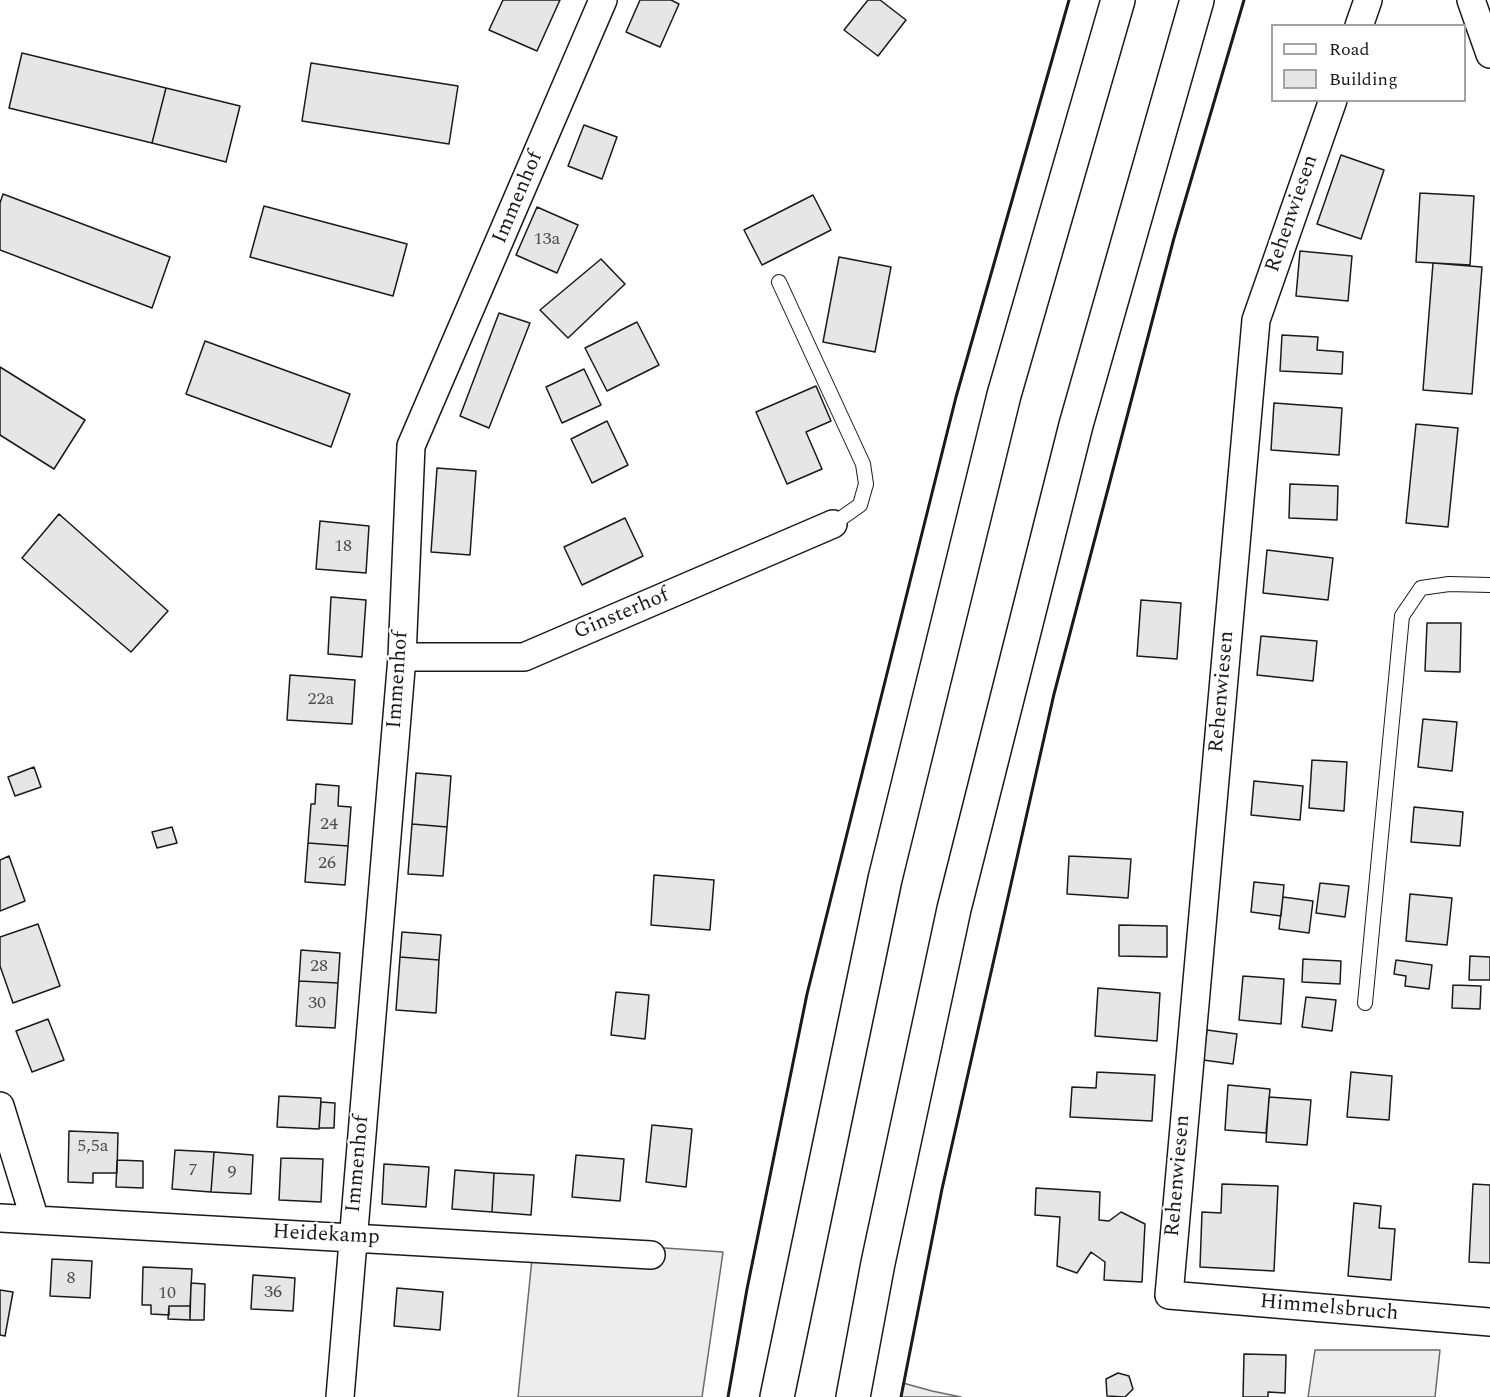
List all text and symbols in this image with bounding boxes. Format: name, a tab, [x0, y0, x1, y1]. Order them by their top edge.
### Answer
legend	[1271, 24, 1466, 102]
text: Road	[1329, 36, 1370, 63]
text: Building	[1329, 66, 1398, 93]
street label: Immenhof	[488, 148, 550, 248]
street label: Rehenwiesen	[1261, 152, 1325, 276]
house number: 13a	[534, 229, 560, 251]
house number: 18	[334, 536, 352, 558]
street label: Ginsterhof	[571, 584, 673, 646]
street label: Rehenwiesen	[1205, 630, 1241, 754]
street label: Immenhof	[383, 631, 415, 729]
house number: 22a	[308, 689, 334, 711]
house number: 24	[320, 814, 338, 836]
house number: 26	[318, 853, 336, 875]
house number: 28	[310, 956, 328, 978]
house number: 30	[308, 993, 326, 1015]
street label: Immenhof	[342, 1114, 376, 1214]
street label: Rehenwiesen	[1161, 1114, 1197, 1238]
house number: 5,5a	[77, 1136, 109, 1158]
house number: 7	[189, 1160, 197, 1182]
house number: 9	[228, 1162, 236, 1184]
street label: Heidekamp	[272, 1221, 380, 1251]
house number: 8	[67, 1268, 75, 1290]
house number: 36	[264, 1282, 282, 1304]
house number: 10	[158, 1283, 176, 1305]
street label: Himmelsbruch	[1259, 1290, 1399, 1328]

